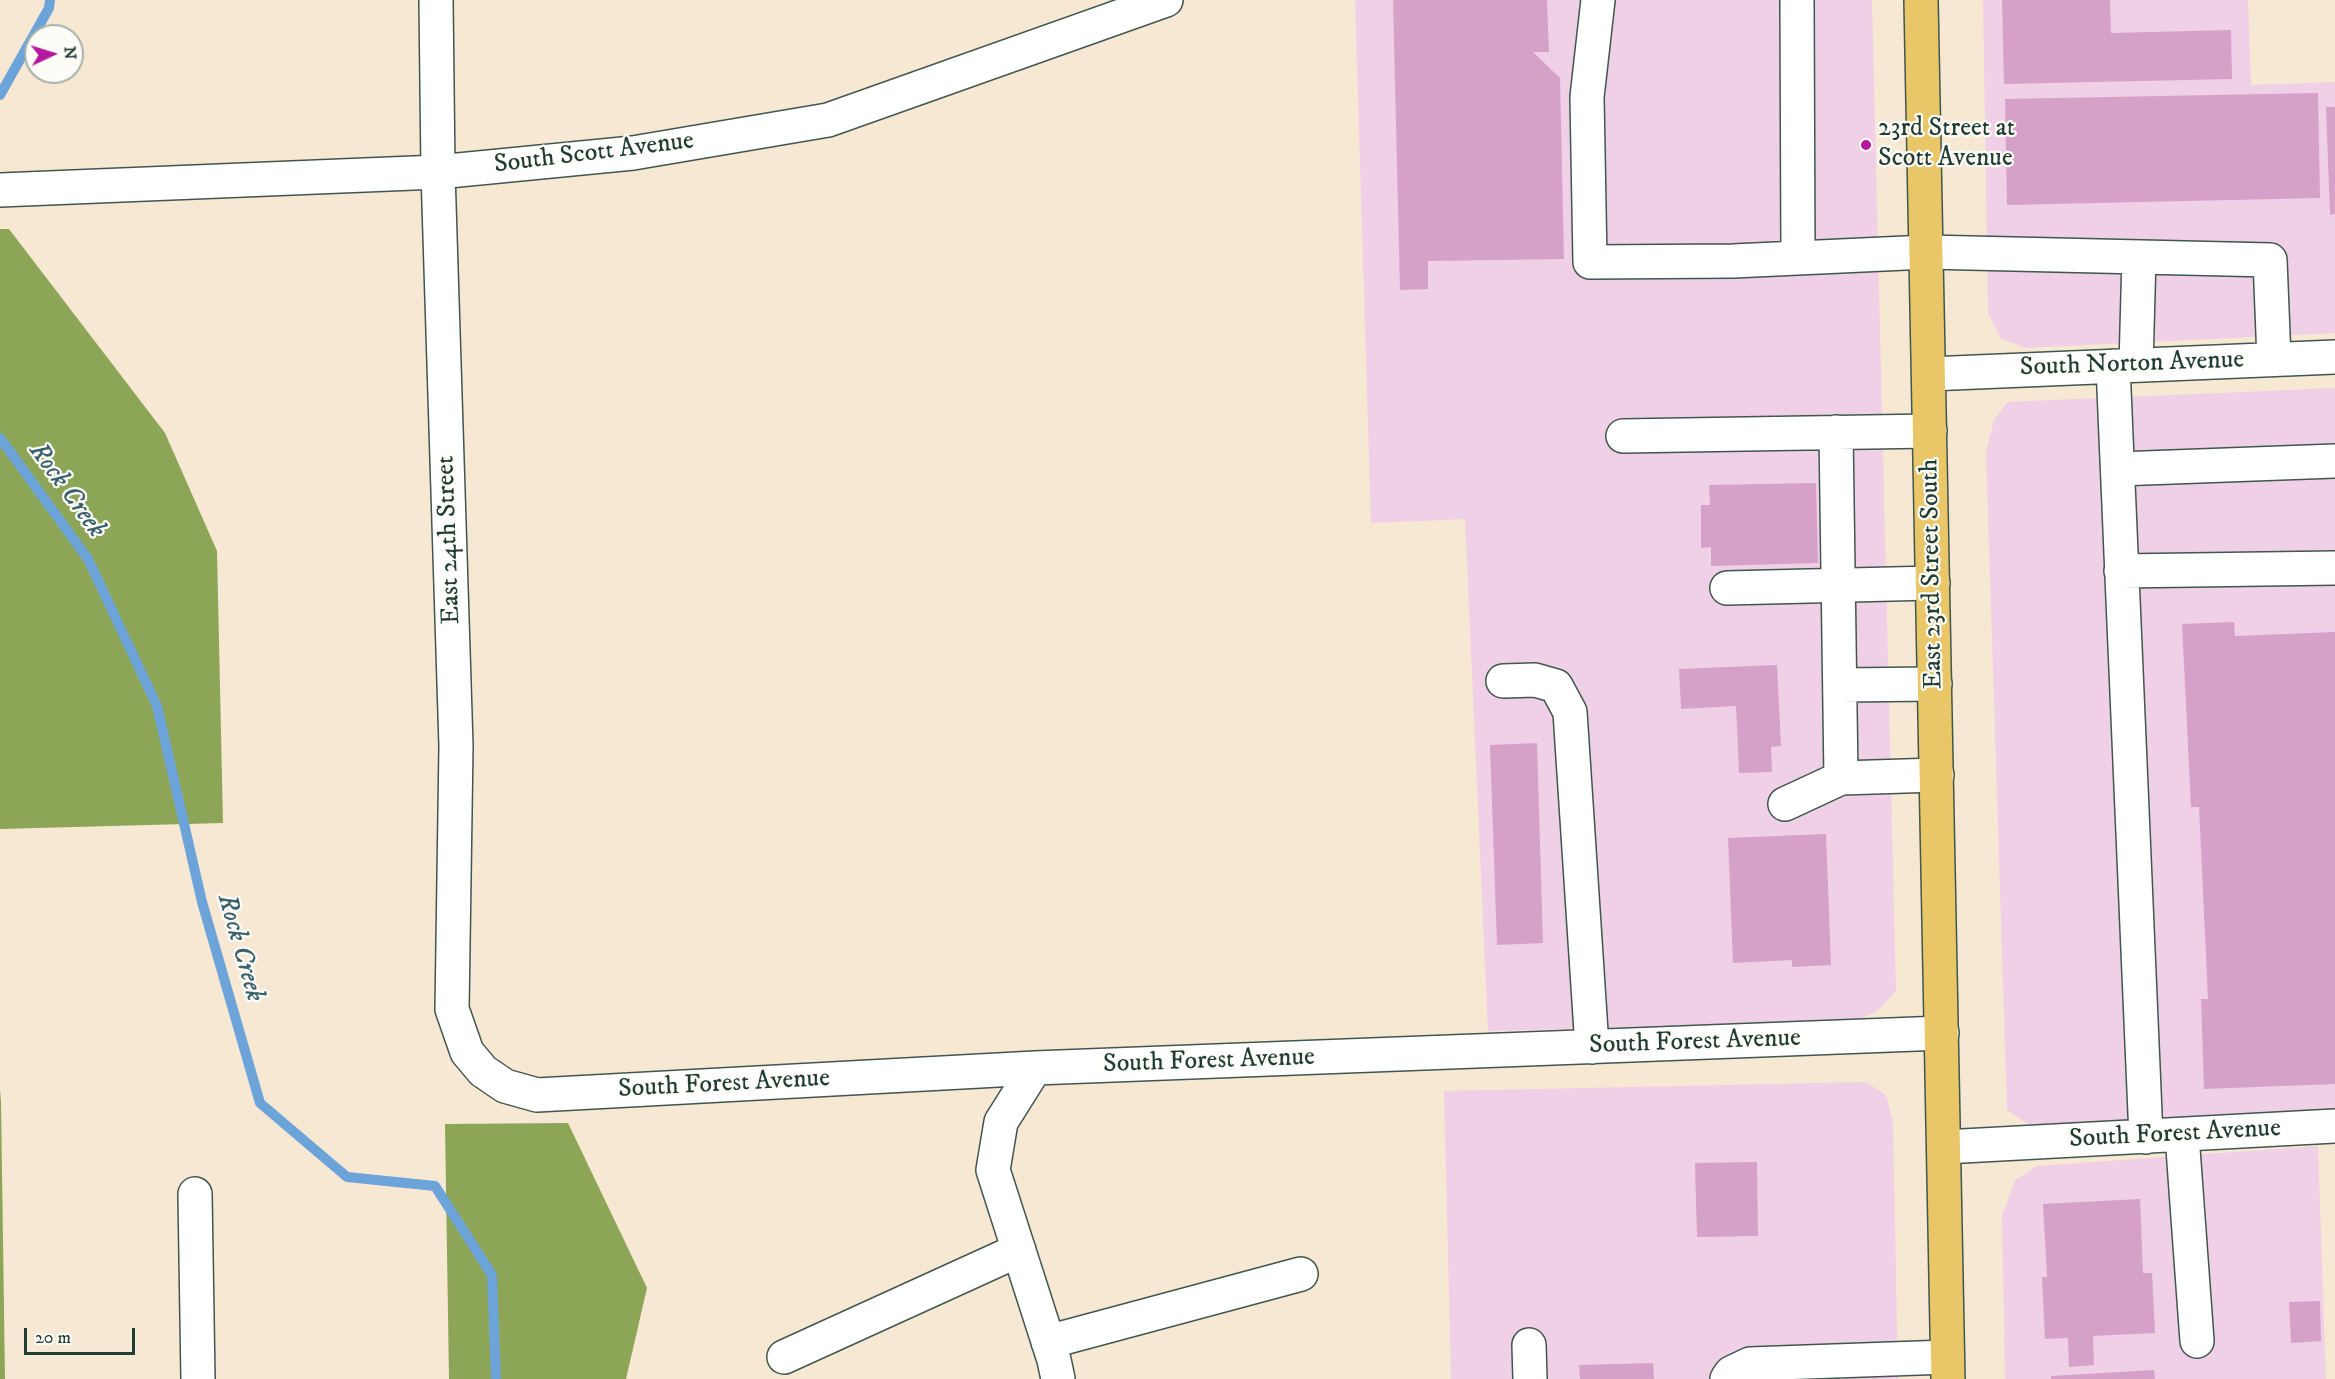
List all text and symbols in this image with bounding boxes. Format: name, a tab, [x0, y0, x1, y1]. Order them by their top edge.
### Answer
north arrow	[24, 24, 84, 84]
text: N	[60, 46, 80, 60]
place label: 23rd Street at Scott Avenue	[1878, 114, 2015, 176]
street label: South Scott Avenue	[492, 126, 696, 182]
marker: 23rd Street at Scott Avenue	[1859, 138, 1873, 152]
street label: South Norton Avenue	[2019, 345, 2245, 385]
water label: Rock Creek	[20, 437, 112, 545]
street label: East 24th Street	[431, 455, 469, 625]
street label: East 23rd Street South	[1915, 458, 1951, 690]
water label: Rock Creek	[208, 891, 270, 1005]
street label: South Forest Avenue	[1589, 1024, 1801, 1062]
street label: South Forest Avenue	[1103, 1043, 1315, 1081]
street label: South Forest Avenue	[617, 1064, 831, 1106]
street label: South Forest Avenue	[2068, 1114, 2282, 1156]
scale bar	[27, 1316, 138, 1354]
text: 20 m	[35, 1327, 71, 1349]

